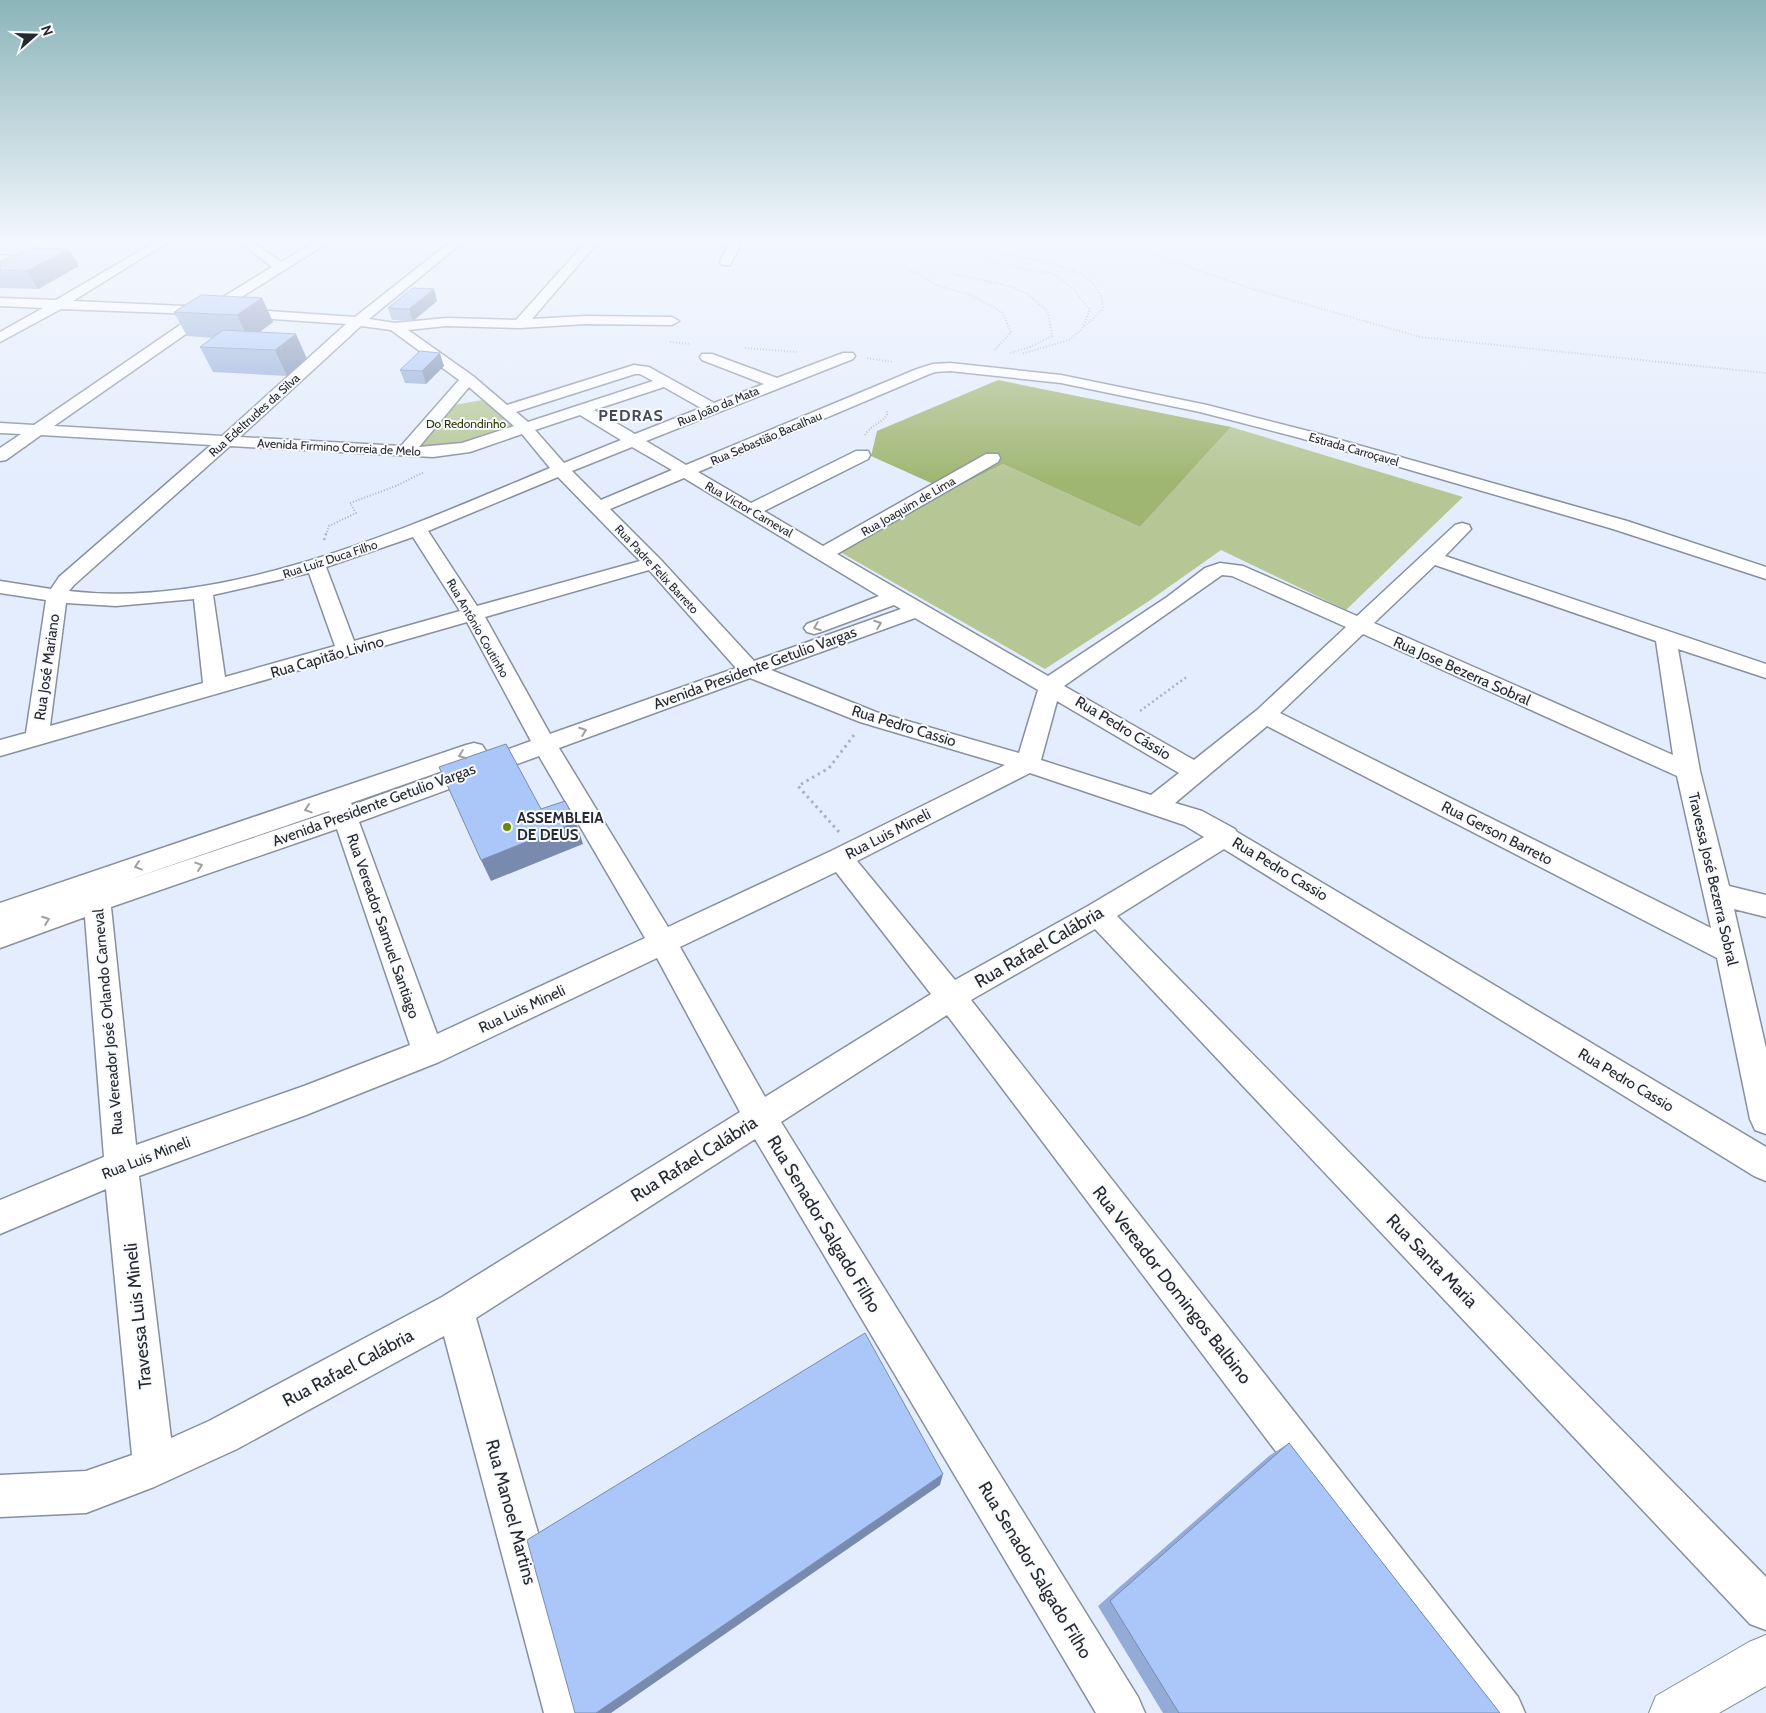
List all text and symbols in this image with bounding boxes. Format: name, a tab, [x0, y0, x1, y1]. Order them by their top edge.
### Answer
north arrow	[10, 10, 60, 60]
text: N	[37, 23, 57, 38]
street label: Rua Edeltrudes da Silva	[205, 370, 303, 460]
street label: Rua João da Mata	[675, 383, 761, 429]
district label: PEDRAS	[598, 406, 664, 425]
street label: Rua Sebastião Bacalhau	[708, 408, 824, 468]
park label: Do Redondinho	[426, 416, 506, 431]
street label: Estrada Carroçavel	[1307, 429, 1401, 469]
street label: Avenida Firmino Correia de Melo	[257, 435, 422, 459]
street label: Rua Joaquim de Lima	[858, 473, 958, 539]
street label: Rua Victor Carneval	[702, 478, 796, 540]
street label: Rua Padre Felix Barreto	[612, 521, 702, 617]
street label: Rua Luiz Duca Filho	[281, 537, 380, 581]
street label: Rua Antônio Coutinho	[444, 576, 513, 680]
street label: Rua José Mariano	[31, 613, 63, 721]
one-way arrow	[874, 620, 882, 630]
one-way arrow	[813, 621, 821, 631]
street label: Avenida Presidente Getulio Vargas	[651, 623, 859, 713]
street label: Rua Capitão Livino	[268, 632, 386, 682]
street label: Rua Jose Bezerra Sobral	[1391, 633, 1534, 710]
street label: Rua Pedro Cássio	[1072, 692, 1174, 764]
street label: Rua Pedro Cassio	[850, 702, 958, 750]
one-way arrow	[579, 727, 587, 737]
one-way arrow	[458, 749, 467, 759]
street label: Avenida Presidente Getulio Vargas	[270, 760, 478, 850]
street label: Travessa José Bezerra Sobral	[1684, 791, 1742, 968]
street label: Rua Gerson Barreto	[1438, 797, 1556, 869]
one-way arrow	[305, 803, 313, 813]
street label: Rua Luis Mineli	[842, 805, 934, 863]
place label: ASSEMBLEIA DE DEUS	[517, 809, 604, 844]
marker: ASSEMBLEIA DE DEUS	[501, 821, 513, 833]
street label: Rua Vereador Samuel Santiago	[343, 831, 423, 1021]
street label: Rua Pedro Cassio	[1229, 833, 1331, 905]
one-way arrow	[134, 860, 142, 870]
one-way arrow	[194, 862, 203, 872]
street label: Rua Rafael Calábria	[971, 901, 1108, 993]
street label: Rua Vereador José Orlando Carneval	[89, 908, 127, 1136]
one-way arrow	[41, 916, 50, 926]
street label: Rua Luis Mineli	[476, 981, 568, 1037]
street label: Rua Pedro Cassio	[1575, 1044, 1677, 1116]
street label: Rua Rafael Calábria	[627, 1111, 762, 1207]
street label: Rua Senador Salgado Filho	[762, 1131, 886, 1317]
street label: Rua Luis Mineli	[99, 1133, 193, 1183]
street label: Rua Vereador Domingos Balbino	[1088, 1182, 1256, 1388]
street label: Rua Santa Maria	[1382, 1210, 1482, 1313]
street label: Travessa Luis Mineli	[119, 1242, 157, 1390]
street label: Rua Rafael Calábria	[279, 1324, 417, 1412]
street label: Rua Manoel Martins	[481, 1437, 541, 1587]
street label: Rua Senador Salgado Filho	[973, 1477, 1097, 1663]

